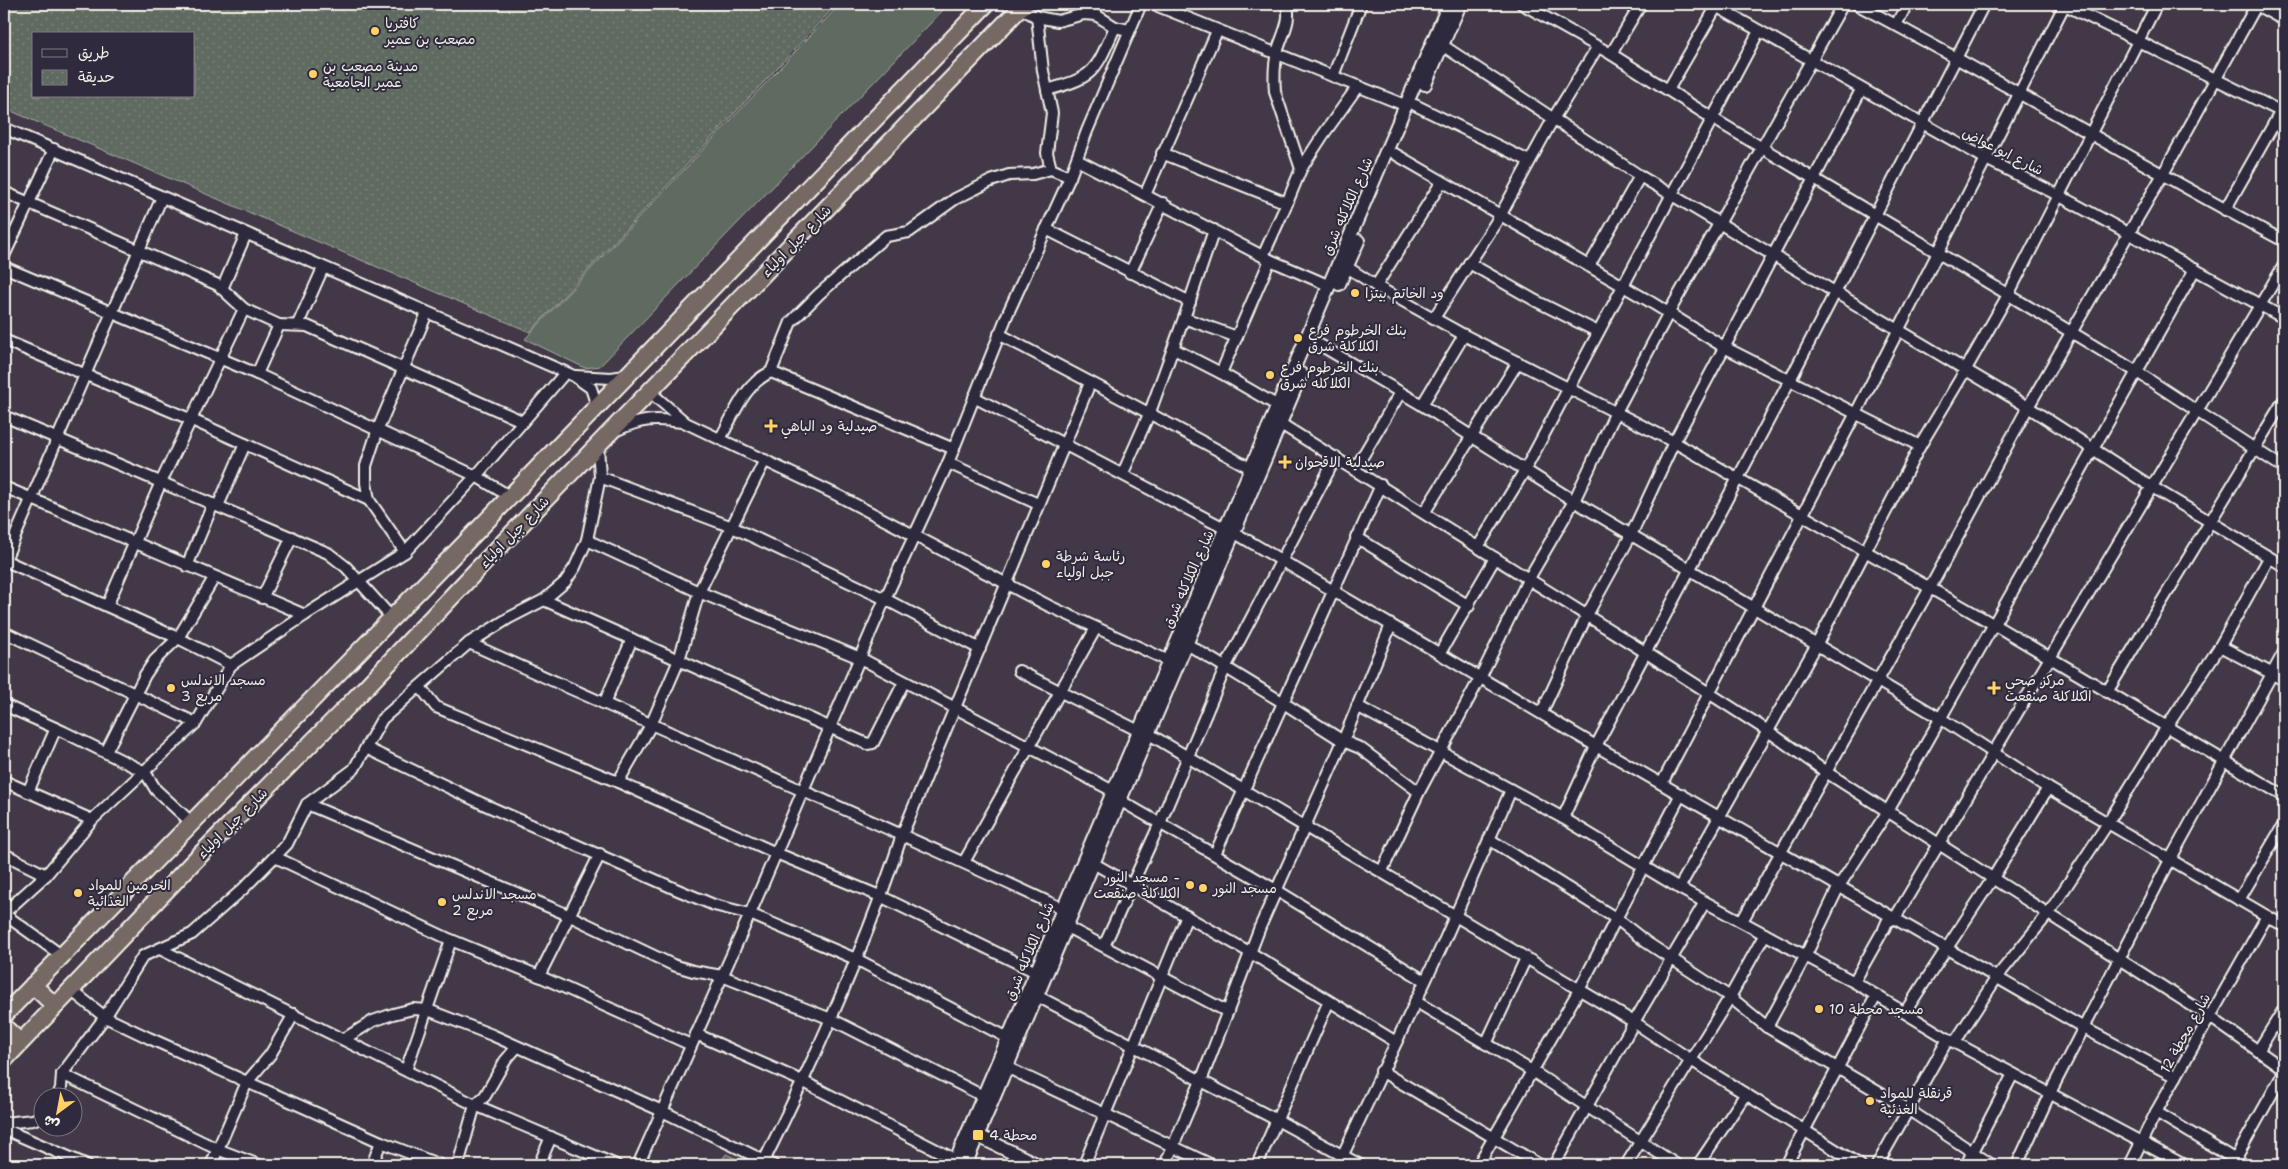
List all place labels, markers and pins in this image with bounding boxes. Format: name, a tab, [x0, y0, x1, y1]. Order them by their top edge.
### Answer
place label: كافتريا مصعب بن عمير	[384, 14, 475, 48]
marker: كافتريا مصعب بن عمير	[369, 25, 381, 37]
place label: مدينة مصعب بن عمير الجامعية	[323, 57, 418, 91]
marker: مدينة مصعب بن عمير الجامعية	[307, 68, 319, 80]
place label: ود الخاتم بيتزا	[1365, 284, 1444, 304]
marker: ود الخاتم بيتزا	[1349, 287, 1361, 299]
place label: بنك الخرطوم فرع الكلاكلة شرق	[1308, 321, 1407, 355]
marker: بنك الخرطوم فرع الكلاكلة شرق	[1292, 332, 1304, 344]
place label: بنك الخرطوم فرع الكلاكله شرق	[1280, 358, 1379, 392]
marker: بنك الخرطوم فرع الكلاكله شرق	[1264, 369, 1276, 381]
place label: صيدلية ود الباهي	[781, 417, 877, 439]
marker: صيدلية ود الباهي	[765, 420, 777, 432]
place label: صيدلية الاقحوان	[1295, 453, 1385, 471]
marker: صيدلية الاقحوان	[1279, 456, 1291, 468]
place label: رئاسة شرطة جبل اولياء	[1056, 547, 1125, 581]
marker: رئاسة شرطة جبل اولياء	[1040, 558, 1052, 570]
place label: مسجد الاندلس مربع 3	[181, 671, 266, 707]
place label: مركز صحي الكلاكلة صنقعت	[2005, 671, 2091, 705]
marker: مركز صحي الكلاكلة صنقعت	[1987, 681, 2001, 695]
marker: مسجد الاندلس مربع 3	[165, 682, 177, 694]
place label: مسجد النور - الكلاكلة صنقعت	[1094, 868, 1180, 902]
place label: الحرمين للمواد الغذائية	[88, 876, 171, 910]
marker: مسجد النور - الكلاكلة صنقعت	[1184, 879, 1196, 891]
place label: مسجد النور	[1212, 879, 1277, 898]
marker: مسجد النور	[1197, 882, 1209, 894]
place label: مسجد الاندلس مربع 2	[452, 885, 537, 921]
marker: الحرمين للمواد الغذائية	[72, 887, 84, 899]
marker: مسجد الاندلس مربع 2	[436, 896, 448, 908]
place label: مسجد محطة 10	[1829, 1000, 1924, 1018]
marker: مسجد محطة 10	[1813, 1003, 1825, 1015]
place label: قرنقلة للمواد الغذئية	[1880, 1084, 1952, 1118]
marker: قرنقلة للمواد الغذئية	[1864, 1095, 1876, 1107]
place label: محطة 4	[989, 1126, 1037, 1144]
marker: محطة 4	[971, 1128, 985, 1142]

